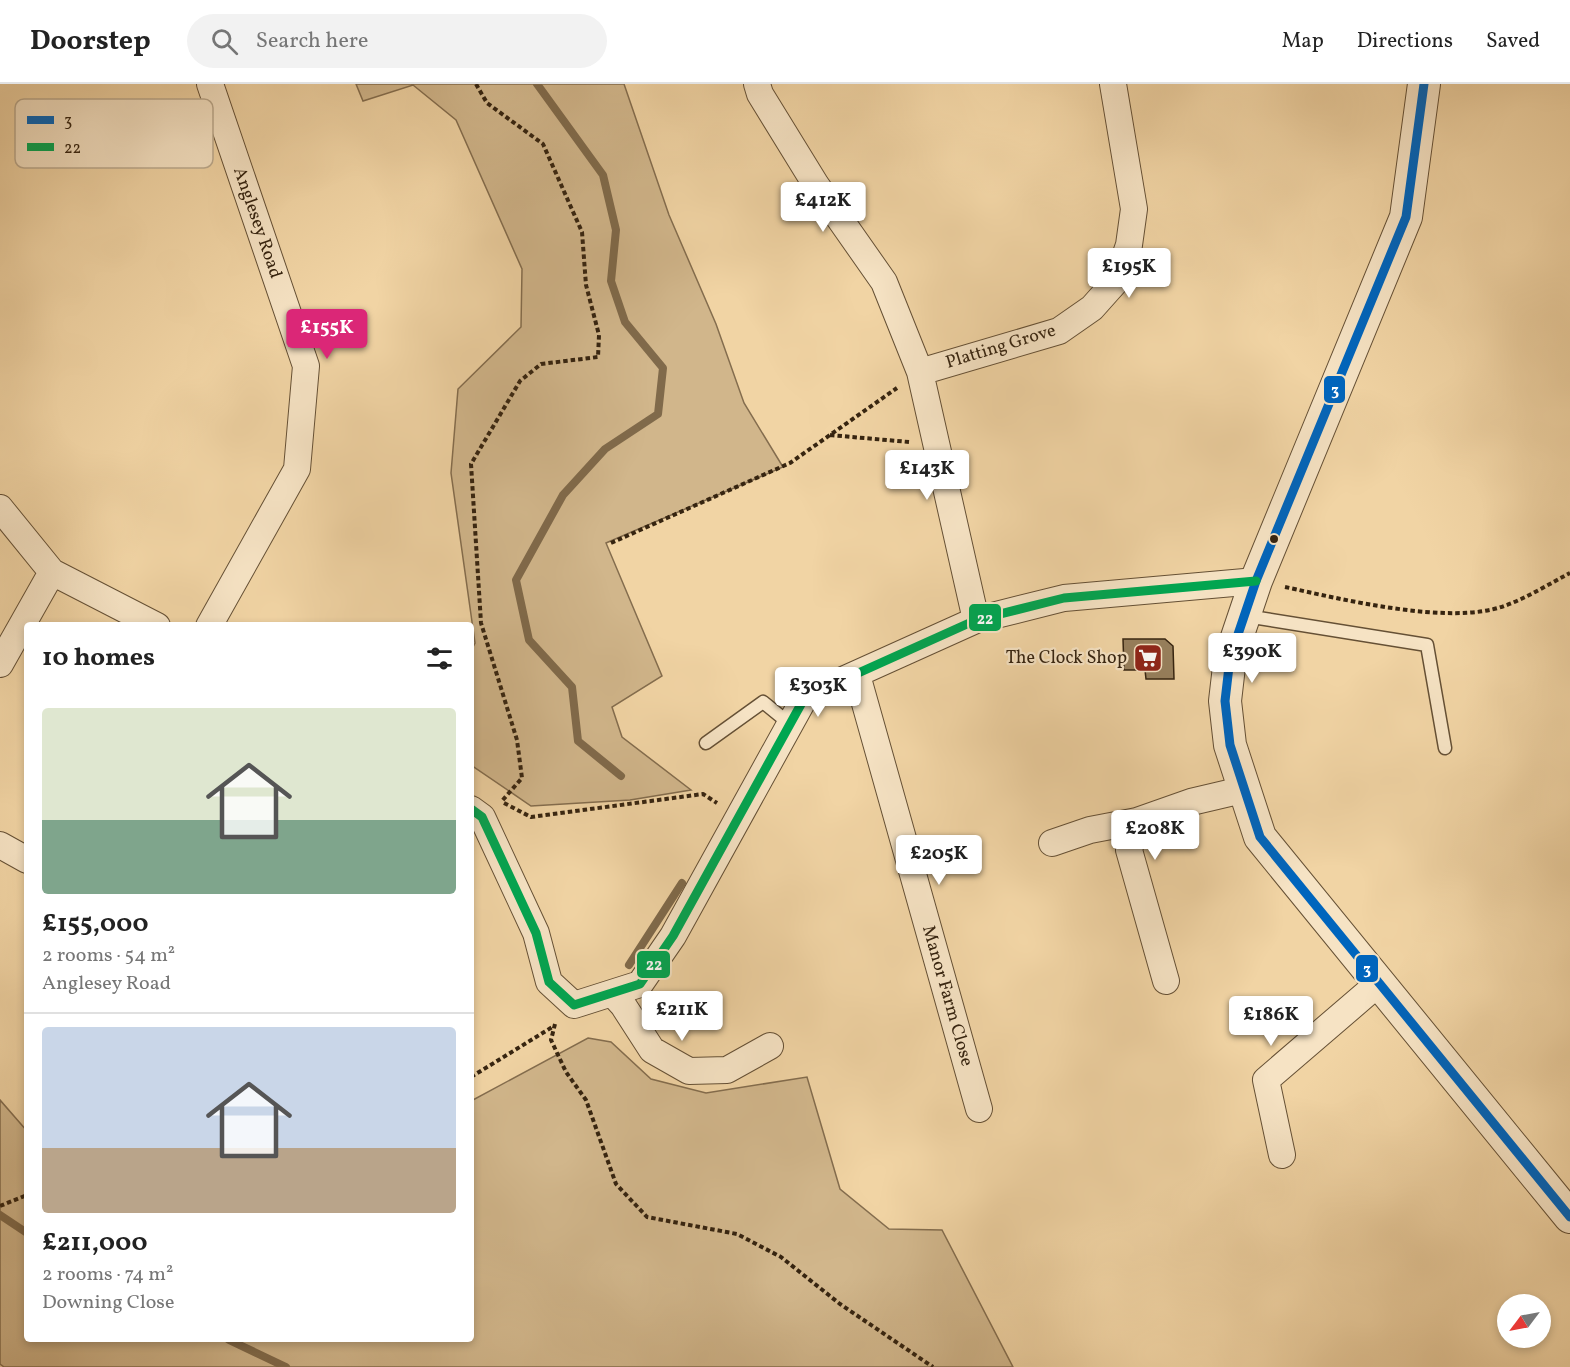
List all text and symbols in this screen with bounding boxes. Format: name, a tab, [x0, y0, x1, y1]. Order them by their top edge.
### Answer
search box	[187, 14, 607, 68]
text: Doorstep	[30, 22, 151, 61]
icon: search	[208, 25, 241, 58]
text: Search here	[256, 26, 369, 57]
text: Map	[1282, 27, 1324, 56]
text: Directions	[1357, 27, 1453, 56]
text: Saved	[1486, 27, 1540, 56]
legend	[15, 99, 213, 168]
text: 3	[64, 111, 72, 133]
text: 22	[64, 138, 81, 160]
street label: Anglesey Road	[226, 164, 288, 282]
pin: £412K	[781, 182, 865, 233]
text: £412K	[795, 187, 851, 215]
pin: £195K	[1087, 248, 1171, 299]
text: £195K	[1102, 253, 1156, 281]
pin: £155K	[285, 309, 369, 360]
text: £155K	[300, 314, 354, 342]
street label: Platting Grove	[943, 318, 1059, 376]
line badge: 3	[1323, 375, 1346, 404]
text: 3	[1331, 380, 1339, 402]
pin: £143K	[885, 450, 969, 501]
text: £143K	[899, 455, 955, 483]
unlabelled marker	[1268, 533, 1280, 545]
line badge: 22	[968, 603, 1002, 632]
text: 22	[977, 609, 993, 631]
pin: £390K	[1210, 633, 1294, 684]
text: £390K	[1222, 638, 1282, 666]
text: 10 homes	[42, 640, 155, 676]
icon: filters	[423, 642, 456, 675]
supermarket icon: The Clock Shop	[1132, 642, 1164, 674]
place label: The Clock Shop	[1006, 646, 1127, 671]
pin: £303K	[776, 667, 860, 718]
text: £303K	[789, 672, 847, 700]
icon: home	[195, 747, 303, 855]
pin: £208K	[1113, 810, 1197, 861]
text: £208K	[1125, 815, 1185, 843]
pin: £205K	[897, 835, 981, 886]
text: £205K	[910, 840, 968, 868]
text: £155,000	[42, 906, 149, 942]
street label: Manor Farm Close	[915, 923, 979, 1069]
text: 2 rooms · 54 m²	[42, 942, 175, 970]
line badge: 22	[636, 950, 671, 979]
line badge: 3	[1355, 954, 1379, 983]
text: 22	[646, 955, 662, 977]
text: 3	[1363, 959, 1371, 981]
text: Anglesey Road	[42, 970, 171, 998]
pin: £211K	[640, 991, 724, 1042]
text: £211K	[656, 996, 708, 1024]
pin: £186K	[1229, 996, 1313, 1047]
text: £186K	[1243, 1001, 1299, 1029]
icon: home	[195, 1066, 303, 1174]
text: £211,000	[42, 1225, 148, 1261]
text: 2 rooms · 74 m²	[42, 1261, 173, 1289]
text: Downing Close	[42, 1289, 174, 1317]
north arrow	[1497, 1294, 1551, 1348]
map controls	[1497, 1294, 1551, 1348]

